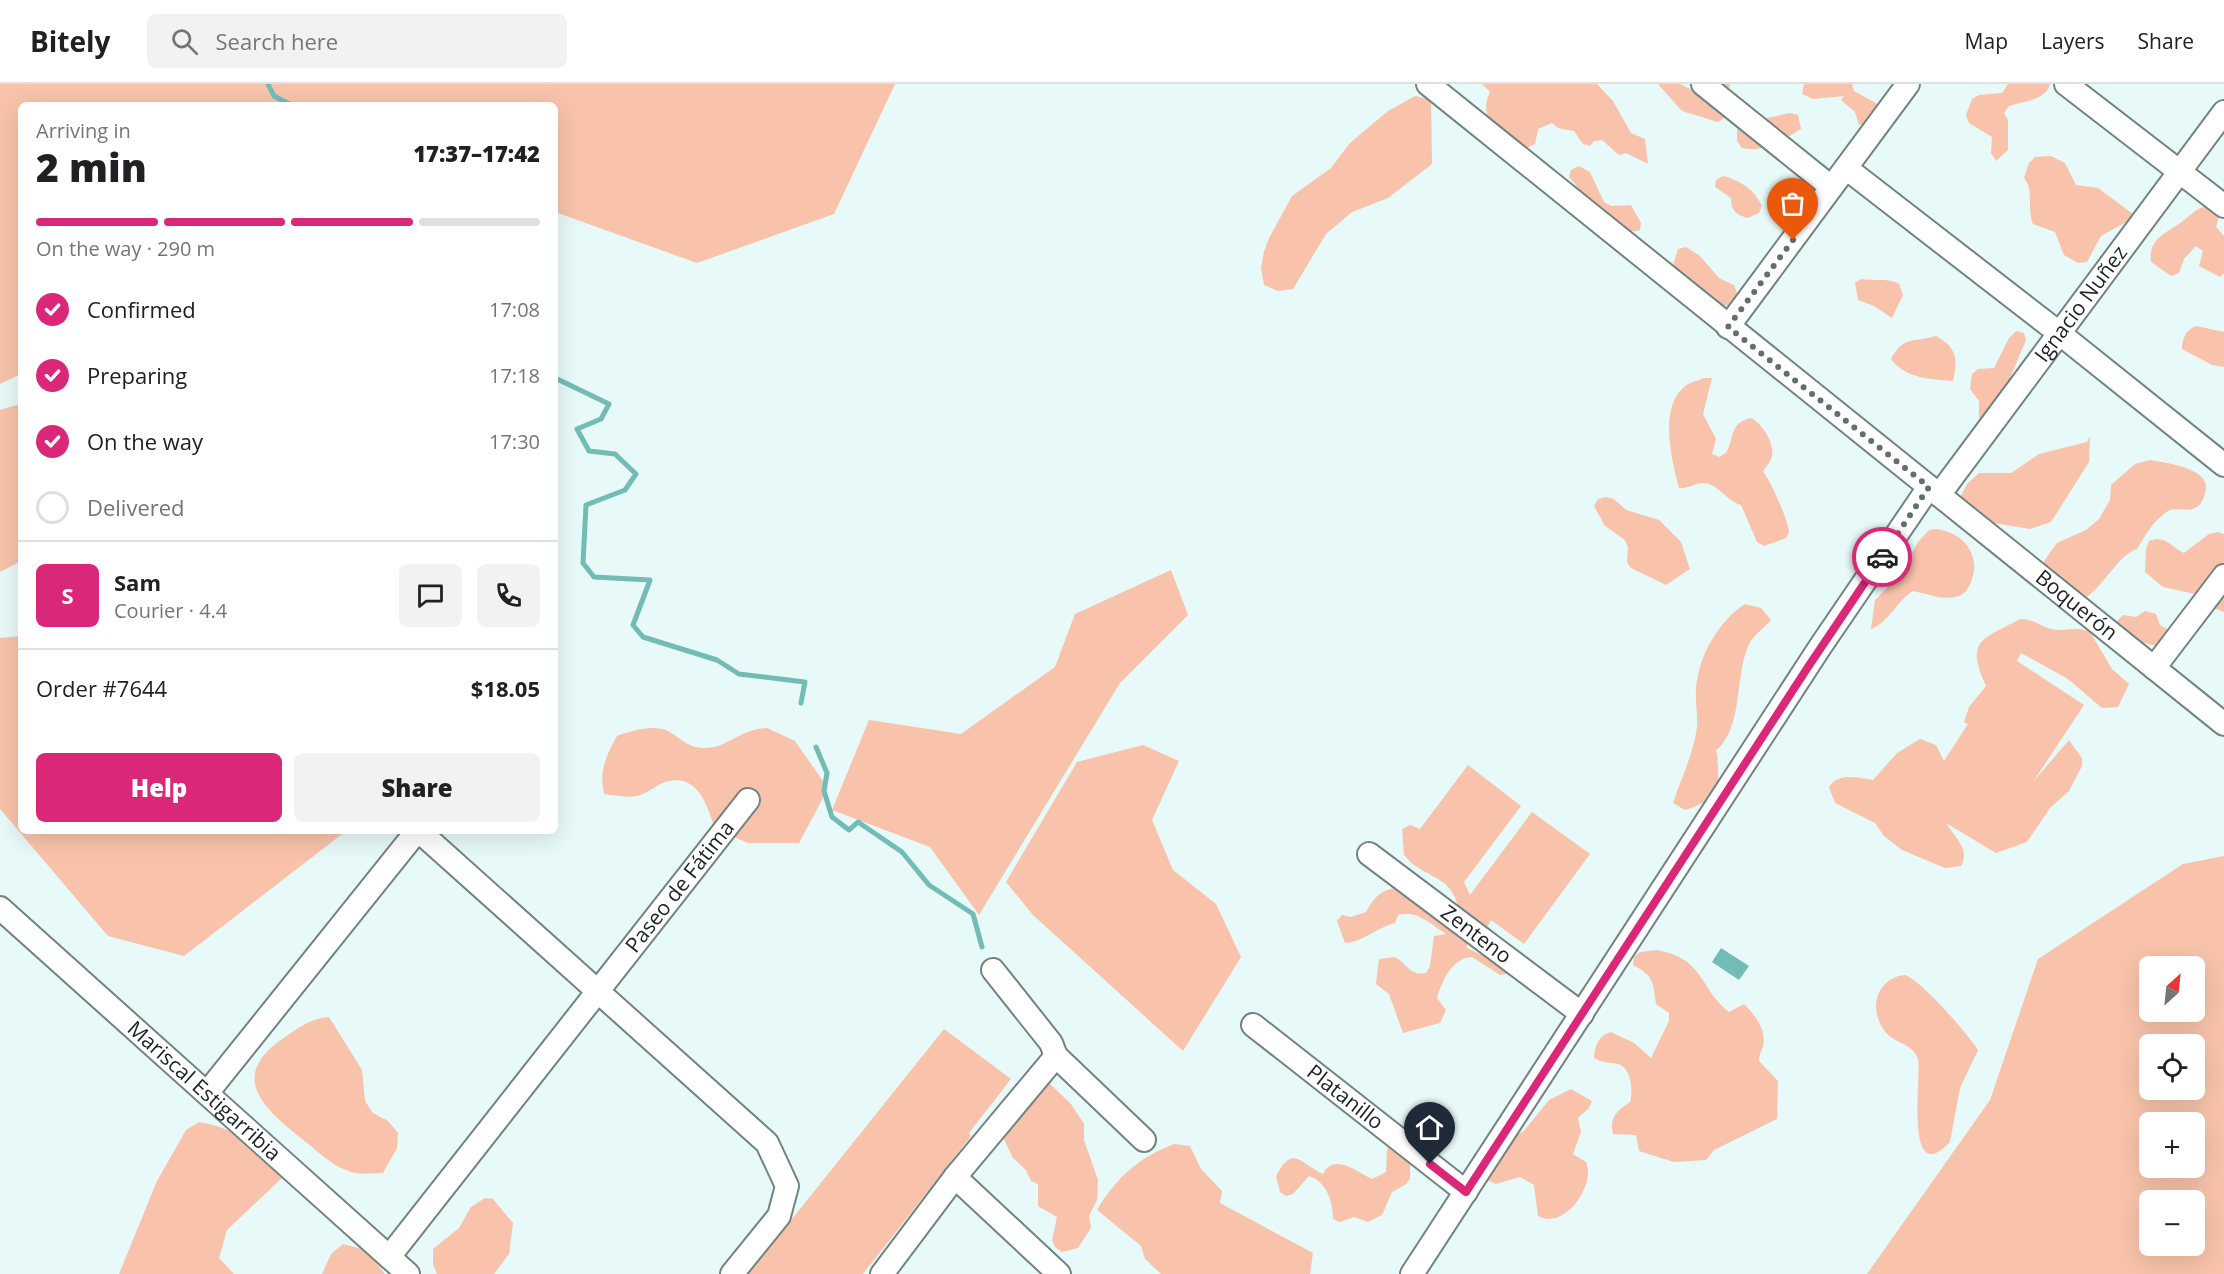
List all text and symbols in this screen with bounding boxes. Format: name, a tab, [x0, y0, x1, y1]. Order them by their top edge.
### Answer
search box	[147, 14, 567, 68]
text: Bitely	[30, 22, 111, 60]
icon: search	[168, 25, 201, 58]
text: Search here	[216, 26, 338, 56]
text: Map	[1965, 27, 2008, 55]
text: Layers	[2041, 27, 2105, 55]
text: Share	[2138, 27, 2194, 55]
text: Arriving in	[36, 117, 131, 144]
text: 17:37–17:42	[413, 138, 540, 168]
text: 2 min	[36, 140, 147, 193]
pin	[1767, 178, 1818, 240]
icon: bag	[1776, 187, 1809, 220]
text: On the way · 290 m	[36, 235, 215, 262]
street label: Ignacio Nuñez	[2028, 239, 2133, 367]
icon: check	[36, 293, 69, 326]
text: Confirmed	[87, 294, 196, 324]
text: 17:08	[489, 296, 540, 323]
icon: check	[36, 359, 69, 392]
text: Preparing	[87, 360, 187, 390]
text: 17:18	[489, 362, 540, 389]
icon: check	[36, 425, 69, 458]
text: On the way	[87, 426, 203, 456]
text: 17:30	[489, 428, 540, 455]
text: Delivered	[87, 492, 185, 522]
courier	[1852, 527, 1912, 587]
icon: car	[1866, 541, 1899, 574]
street label: Boquerón	[2030, 563, 2124, 646]
button: chat	[399, 564, 462, 627]
button: phone	[477, 564, 540, 627]
text: Sam	[114, 567, 161, 597]
text: S	[61, 580, 74, 610]
text: Courier · 4.4	[114, 597, 227, 624]
text: Order #7644	[36, 673, 167, 703]
text: $18.05	[471, 673, 540, 703]
button: Help	[36, 753, 282, 822]
button: Share	[294, 753, 540, 822]
street label: Paseo de Fátima	[618, 814, 740, 958]
street label: Zenteno	[1436, 898, 1518, 969]
north arrow	[2139, 956, 2205, 1022]
map controls	[2139, 956, 2205, 1256]
street label: Mariscal Estigarribia	[122, 1014, 287, 1166]
button: locate	[2139, 1034, 2205, 1100]
street label: Platanillo	[1302, 1058, 1390, 1135]
pin	[1404, 1102, 1455, 1164]
icon: home	[1413, 1111, 1446, 1144]
button: +	[2139, 1112, 2205, 1178]
button: −	[2139, 1190, 2205, 1256]

